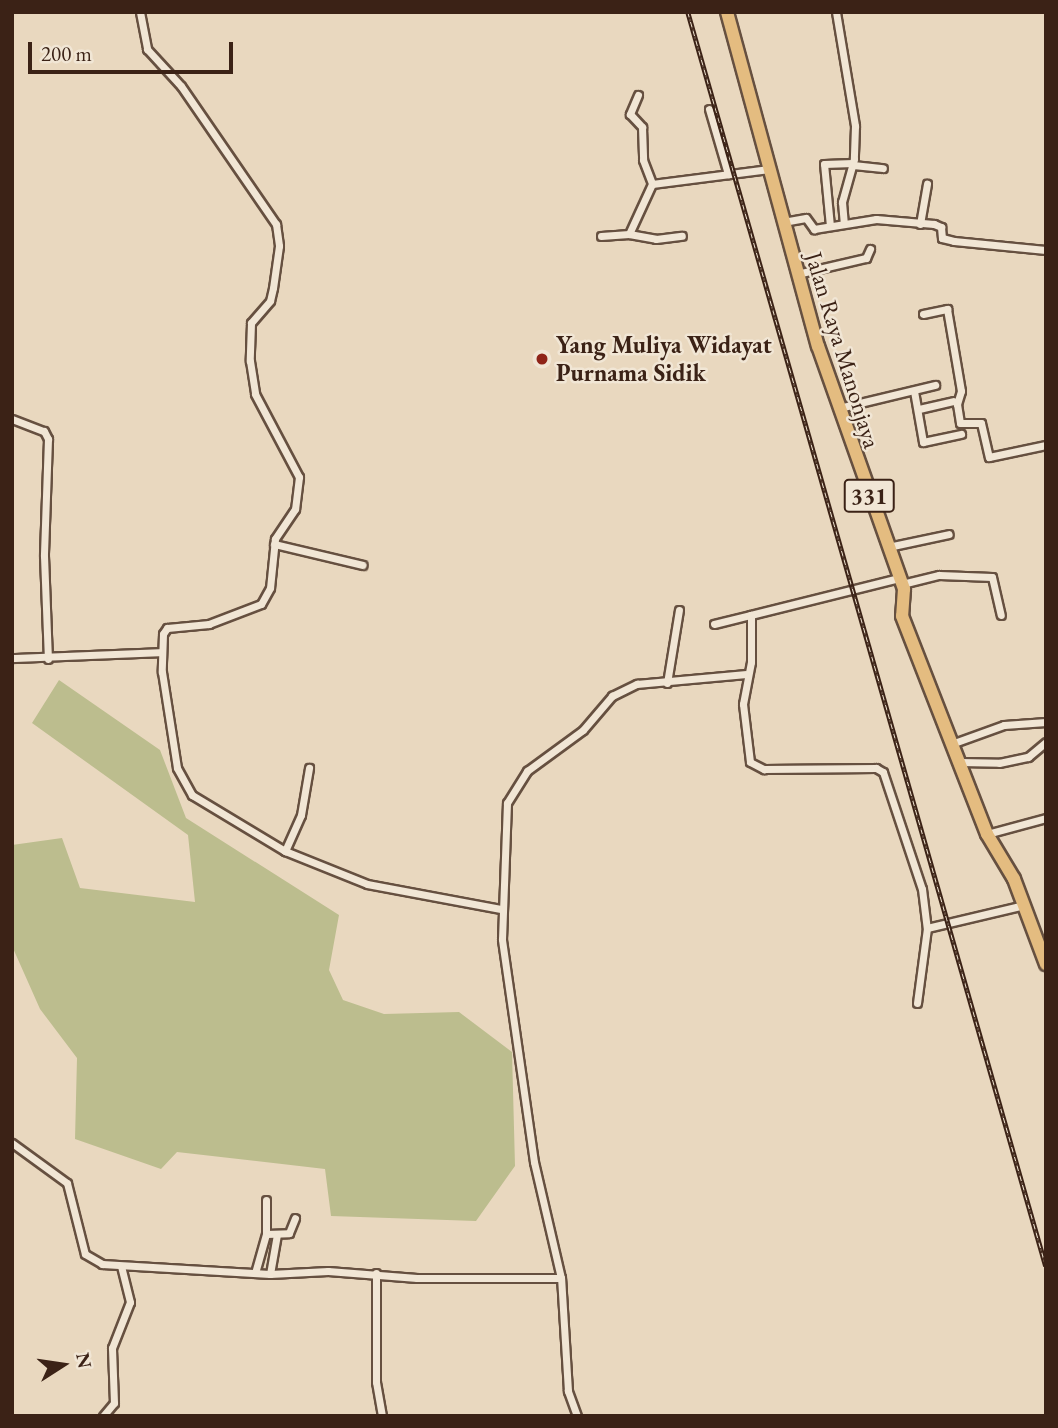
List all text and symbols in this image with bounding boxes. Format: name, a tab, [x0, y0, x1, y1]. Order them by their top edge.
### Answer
scale bar	[32, 28, 236, 72]
text: 200 m	[41, 40, 92, 67]
street label: Jalan Raya Manonjaya	[799, 248, 887, 452]
place label: Yang Muliya Widayat Purnama Sidik	[556, 331, 772, 387]
marker: Yang Muliya Widayat Purnama Sidik	[534, 351, 550, 367]
road number: 331	[843, 476, 895, 516]
north arrow	[28, 1330, 98, 1400]
text: N	[70, 1350, 98, 1371]

